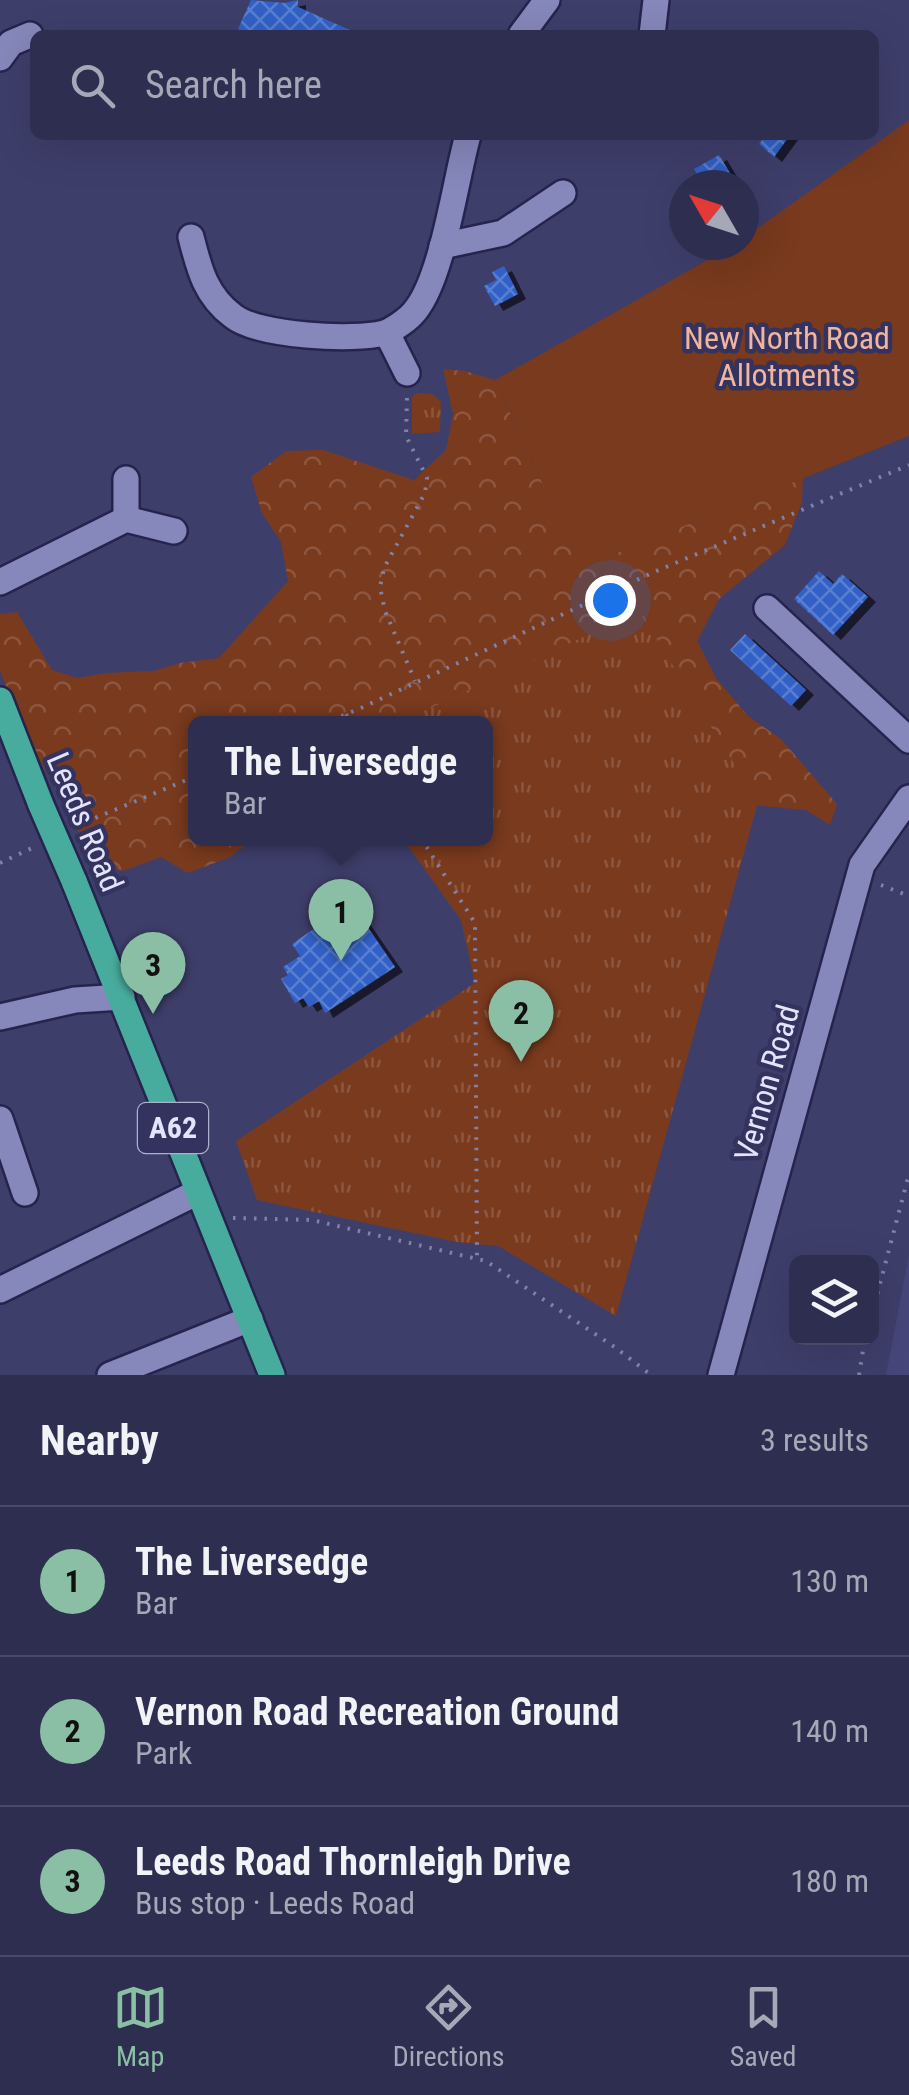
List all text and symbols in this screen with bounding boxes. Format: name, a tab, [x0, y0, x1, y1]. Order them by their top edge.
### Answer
search box	[30, 30, 879, 140]
icon: search	[65, 58, 120, 113]
text: Search here	[145, 63, 322, 107]
north arrow	[669, 170, 759, 260]
park label: New North Road Allotments	[684, 319, 890, 394]
your location	[585, 575, 636, 626]
popup	[188, 716, 493, 846]
text: The Liversedge	[224, 740, 457, 784]
street label: Leeds Road	[39, 747, 131, 897]
text: Bar	[224, 784, 266, 822]
pin: 1	[308, 878, 374, 961]
pin: 3	[120, 932, 186, 1014]
pin: 2	[488, 980, 554, 1062]
street label: Vernon Road	[727, 1001, 807, 1165]
road number: A62	[138, 1103, 208, 1153]
map controls	[789, 1255, 879, 1345]
button: layers	[789, 1255, 879, 1345]
text: Nearby	[40, 1416, 159, 1465]
text: 3 results	[760, 1421, 869, 1459]
text: The Liversedge	[135, 1540, 368, 1584]
text: 1	[64, 1562, 81, 1600]
text: 130 m	[790, 1562, 869, 1600]
text: Bar	[135, 1584, 178, 1622]
text: Vernon Road Recreation Ground	[135, 1690, 619, 1734]
text: 2	[64, 1712, 81, 1750]
text: 140 m	[790, 1712, 869, 1750]
text: Park	[135, 1734, 192, 1772]
text: Leeds Road Thornleigh Drive	[135, 1840, 571, 1884]
text: 3	[64, 1862, 81, 1900]
text: 180 m	[790, 1862, 869, 1900]
text: Bus stop · Leeds Road	[135, 1884, 415, 1922]
tab: Map	[113, 1980, 168, 2073]
tab: Directions	[393, 1980, 505, 2073]
tab: Saved	[730, 1980, 796, 2073]

